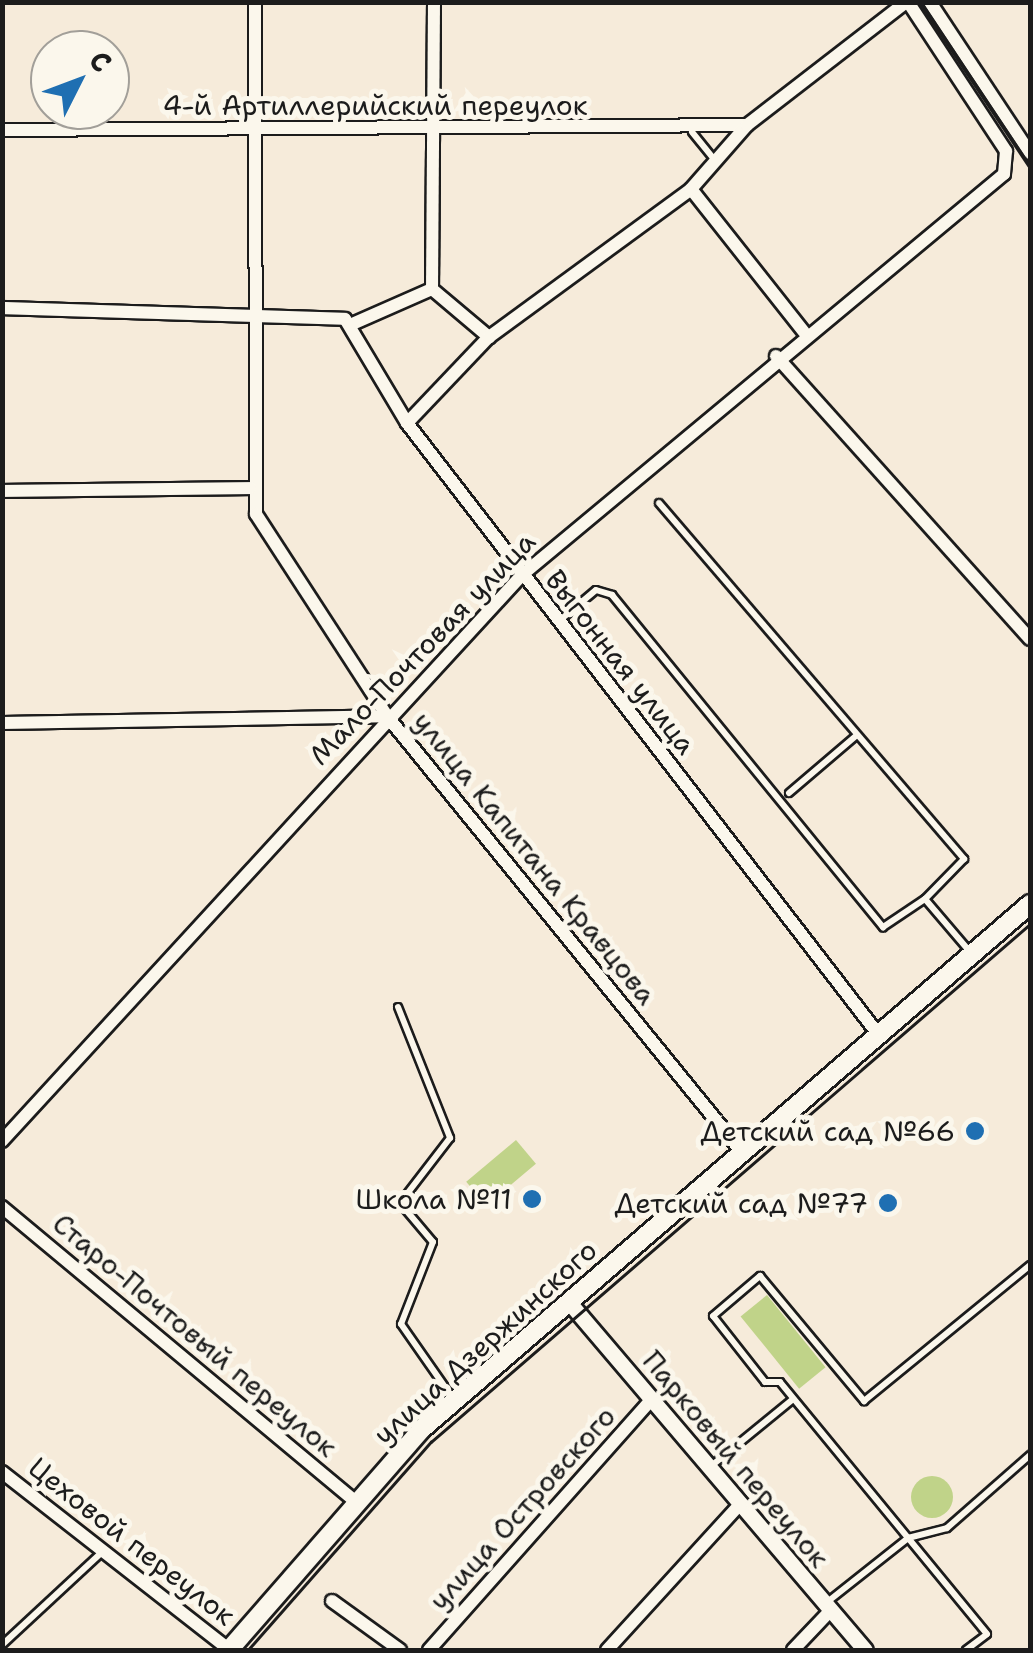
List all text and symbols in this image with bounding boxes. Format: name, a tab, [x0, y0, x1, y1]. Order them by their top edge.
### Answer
north arrow	[30, 30, 130, 130]
text: С	[81, 42, 121, 80]
street label: 4-й Артиллерийский переулок	[162, 88, 588, 122]
street label: Мало-Почтовая улица	[302, 525, 542, 771]
street label: Выгонная улица	[539, 563, 703, 761]
street label: улица Капитана Кравцова	[406, 705, 664, 1011]
place label: Детский сад №66	[701, 1114, 955, 1148]
marker: Детский сад №66	[964, 1120, 986, 1142]
place label: Школа №11	[355, 1182, 512, 1216]
place label: Детский сад №77	[615, 1186, 868, 1220]
marker: Школа №11	[521, 1188, 543, 1210]
marker: Детский сад №77	[877, 1192, 899, 1214]
street label: Старо-Почтовый переулок	[46, 1206, 344, 1464]
street label: улица Дзержинского	[366, 1233, 604, 1451]
street label: Парковый переулок	[636, 1344, 836, 1574]
street label: улица Островского	[422, 1399, 622, 1617]
street label: Цеховой переулок	[22, 1450, 242, 1632]

